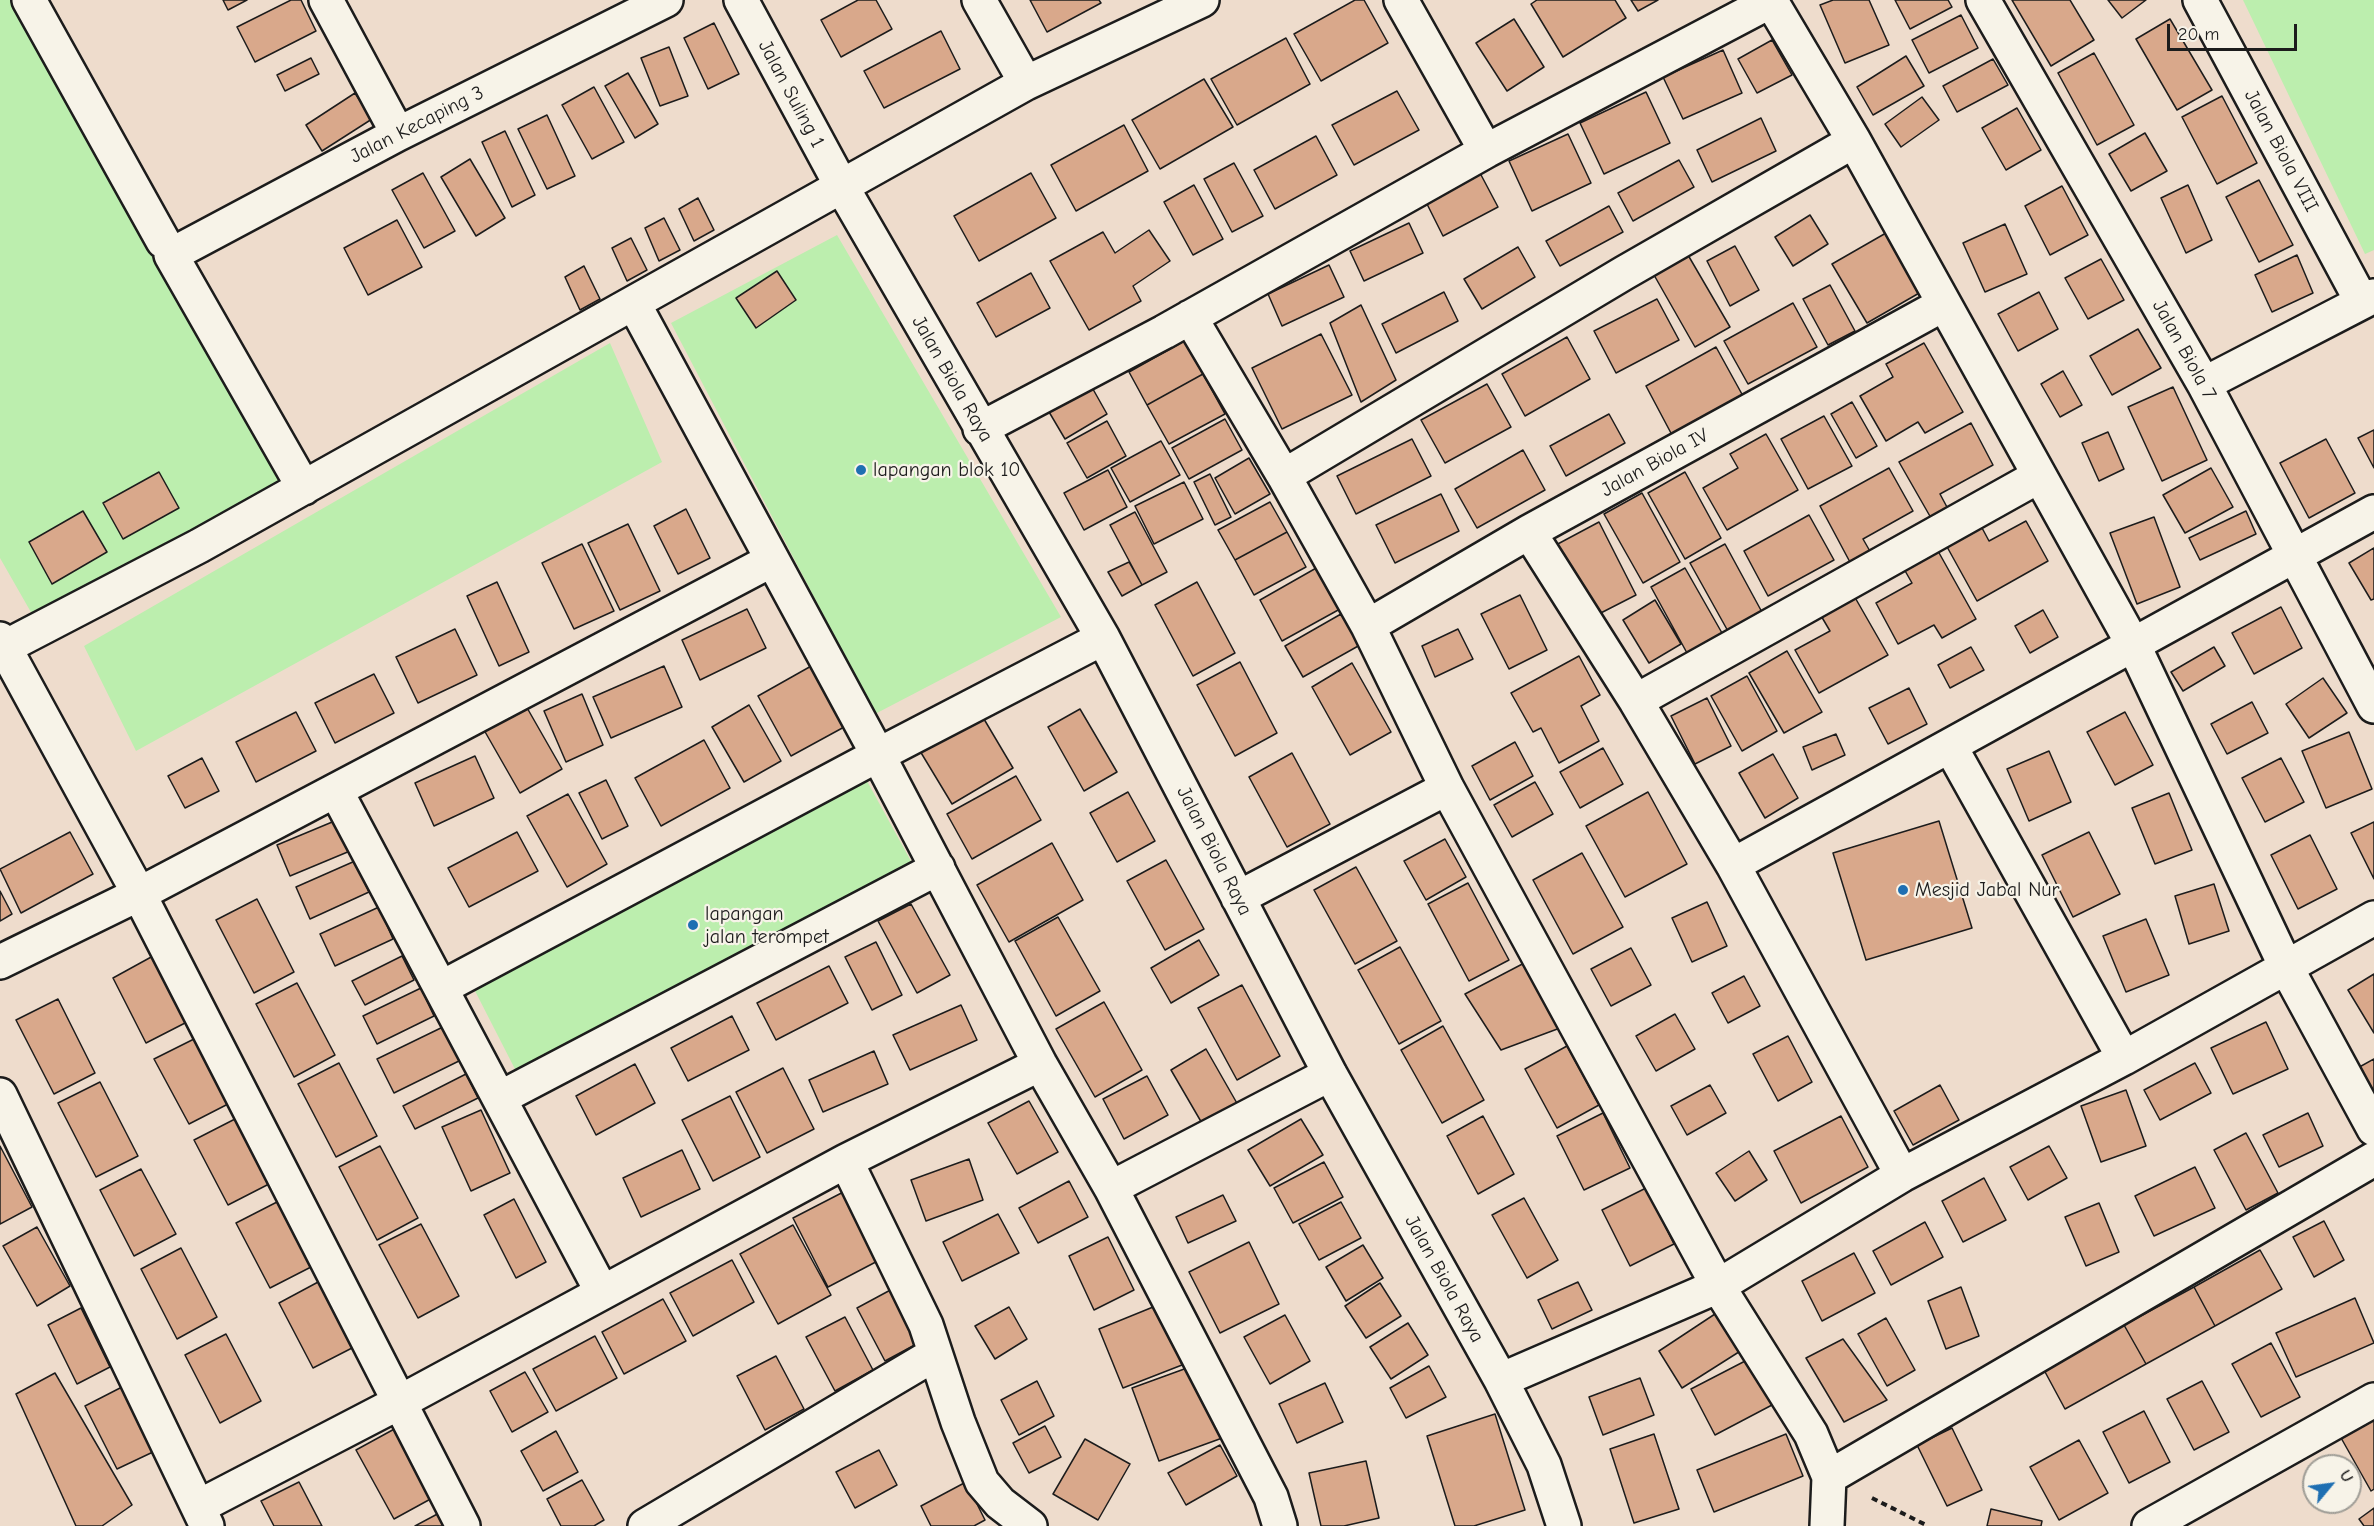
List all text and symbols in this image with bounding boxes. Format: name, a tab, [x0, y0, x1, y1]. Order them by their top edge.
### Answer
scale bar	[2170, 12, 2300, 50]
text: 20 m	[2178, 24, 2219, 45]
street label: Jalan Suling 1	[753, 36, 829, 152]
street label: Jalan Kecaping 3	[346, 81, 488, 169]
street label: Jalan Biola VIII	[2239, 86, 2323, 216]
street label: Jalan Biola 7	[2147, 296, 2221, 404]
street label: Jalan Biola Raya	[906, 312, 998, 446]
street label: Jalan Biola IV	[1597, 424, 1713, 502]
place label: lapangan blok 10	[873, 458, 1020, 482]
marker: lapangan blok 10	[854, 463, 868, 477]
street label: Jalan Biola Raya	[1171, 782, 1257, 920]
place label: Mesjid Jabal Nur	[1915, 878, 2059, 902]
marker: Mesjid Jabal Nur	[1896, 883, 1910, 897]
place label: lapangan jalan terompet	[705, 902, 829, 949]
marker: lapangan jalan terompet	[686, 918, 700, 932]
street label: Jalan Biola Raya	[1399, 1211, 1489, 1347]
north arrow	[2302, 1454, 2362, 1514]
text: U	[2336, 1467, 2356, 1485]

